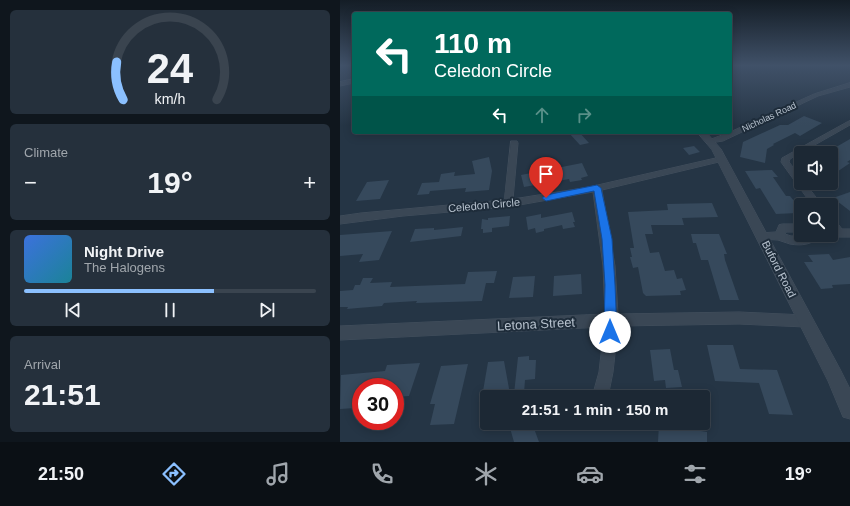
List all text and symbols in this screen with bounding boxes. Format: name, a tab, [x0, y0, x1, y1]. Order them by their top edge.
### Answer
icon: left	[368, 28, 420, 80]
text: 110 m	[434, 28, 512, 59]
text: 24	[147, 45, 193, 92]
text: Celedon Circle	[434, 61, 552, 81]
text: km/h	[155, 91, 186, 107]
street label: Nicholas Road	[740, 100, 798, 134]
icon: left	[489, 104, 511, 126]
icon: ahead	[531, 104, 553, 126]
icon: right	[573, 104, 595, 126]
text: Climate	[24, 145, 68, 160]
map controls	[794, 146, 838, 242]
button: sound	[794, 146, 838, 190]
pin	[529, 157, 563, 198]
icon: arrive	[535, 163, 557, 185]
text: 19°	[147, 166, 193, 199]
text: −	[24, 170, 37, 195]
text: +	[303, 170, 316, 195]
street label: Celedon Circle	[448, 196, 520, 214]
button: search	[794, 198, 838, 242]
street label: Buford Road	[760, 239, 798, 299]
text: Night Drive	[84, 243, 164, 260]
text: The Halogens	[84, 260, 165, 275]
icon: previous	[62, 299, 84, 321]
icon: pause	[159, 299, 181, 321]
icon: next	[256, 299, 278, 321]
position arrow	[589, 311, 631, 353]
street label: Letona Street	[497, 314, 576, 334]
text: Arrival	[24, 357, 61, 372]
text: 21:51	[24, 378, 101, 411]
speed limit sign: 30	[352, 378, 404, 430]
text: 21:51 · 1 min · 150 m	[522, 401, 668, 418]
icon: directions	[160, 460, 188, 488]
icon: music	[264, 460, 292, 488]
icon: phone	[368, 460, 396, 488]
icon: climate	[472, 460, 500, 488]
icon: car	[576, 460, 604, 488]
icon: filters	[681, 460, 709, 488]
text: 21:50	[38, 464, 84, 484]
text: 19°	[785, 464, 812, 484]

